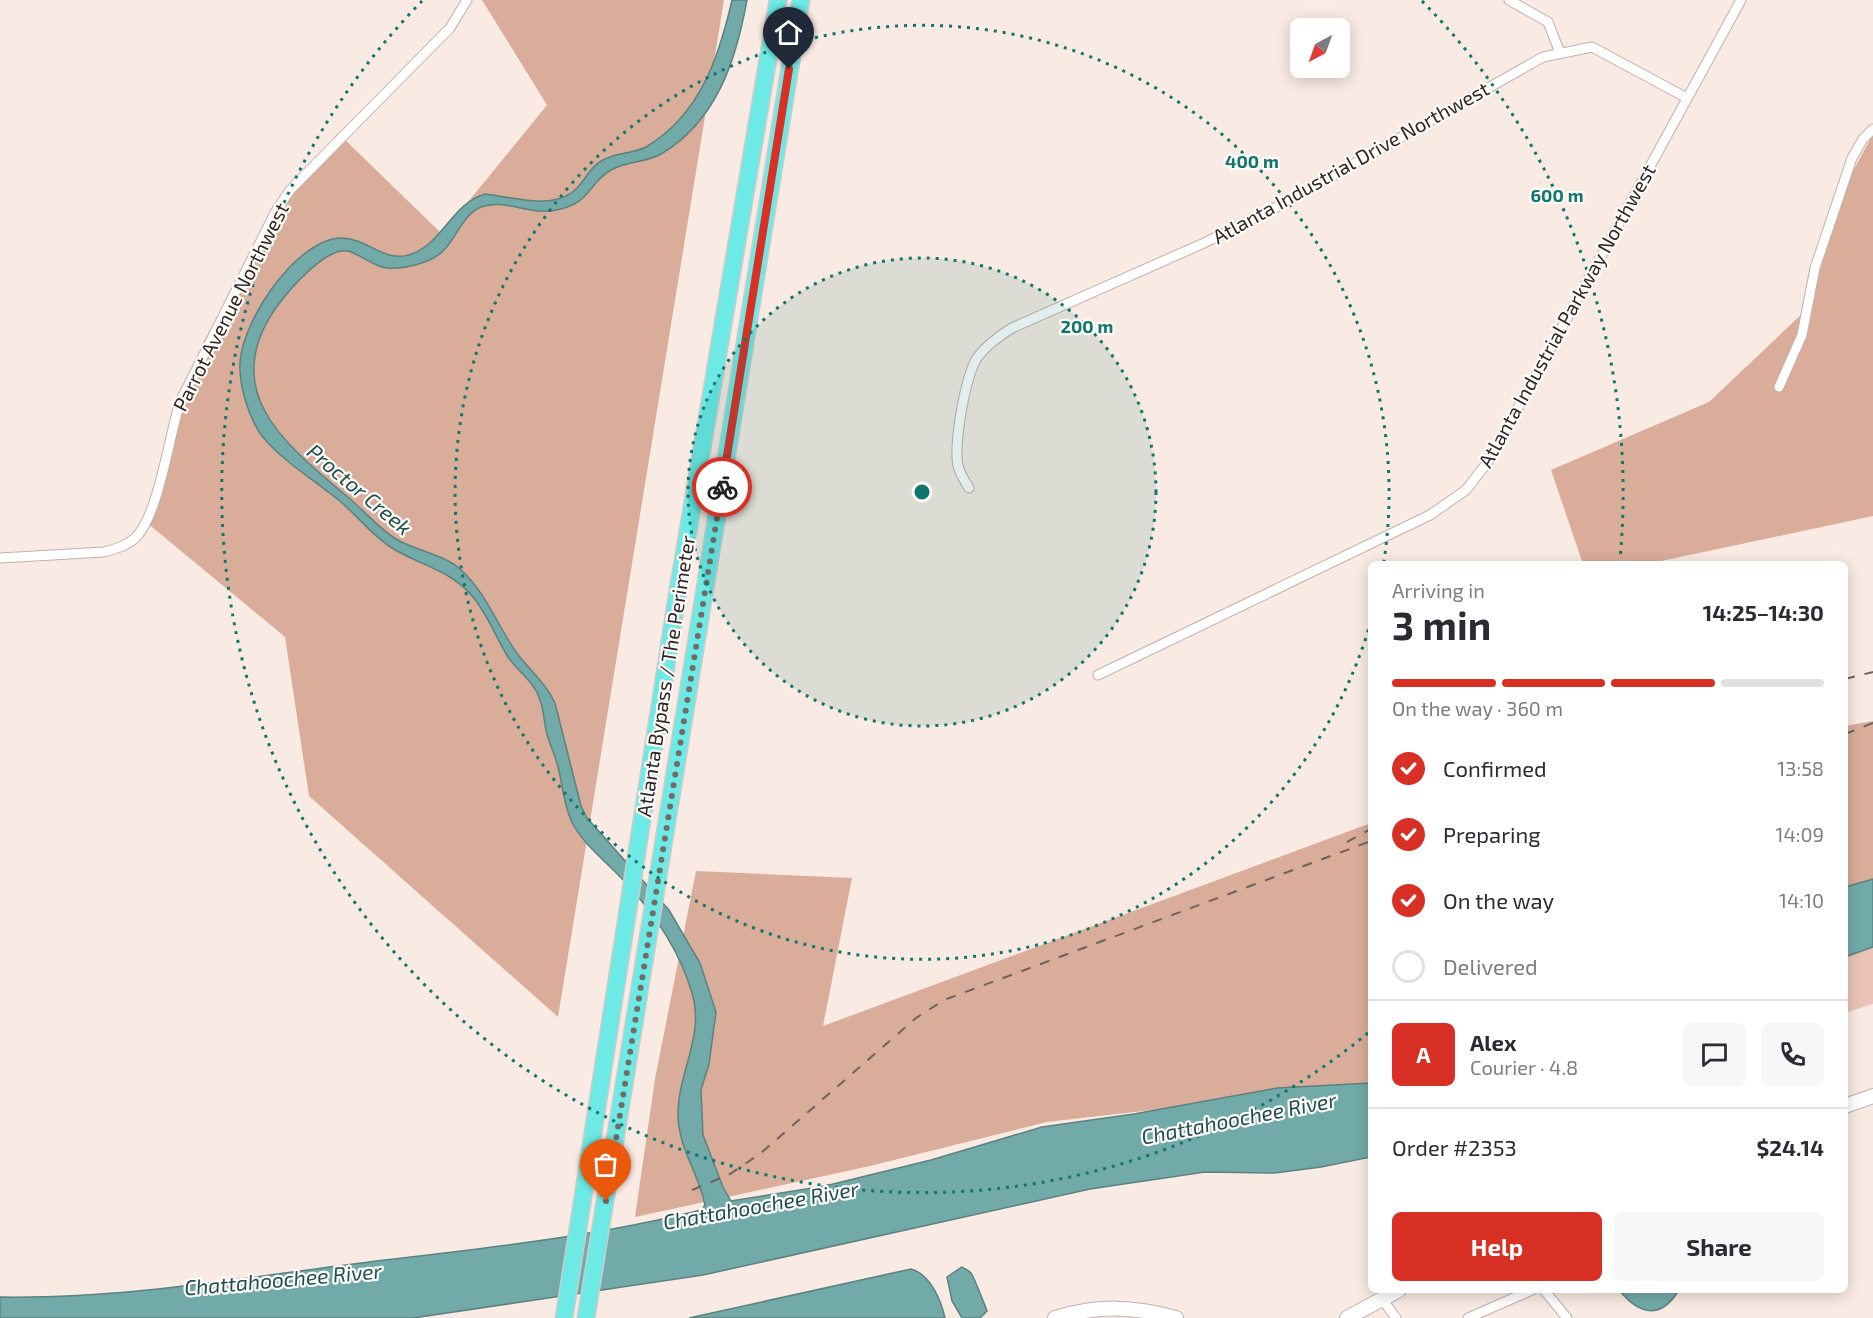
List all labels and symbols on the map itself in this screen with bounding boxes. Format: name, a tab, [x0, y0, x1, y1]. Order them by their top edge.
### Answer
pin	[763, 7, 814, 69]
north arrow	[1290, 18, 1350, 78]
street label: Atlanta Industrial Drive Northwest	[1208, 76, 1493, 248]
text: 400 m	[1225, 150, 1279, 172]
street label: Atlanta Industrial Parkway Northwest	[1472, 159, 1660, 471]
text: 600 m	[1530, 184, 1584, 206]
street label: Parrot Avenue Northwest	[167, 198, 293, 415]
text: 200 m	[1061, 315, 1113, 337]
water label: Proctor Creek	[303, 438, 417, 540]
courier	[692, 457, 752, 517]
centre of rings	[912, 482, 932, 502]
street label: Atlanta Bypass / The Perimeter	[631, 533, 699, 818]
water label: Chattahoochee River	[1139, 1086, 1339, 1149]
pin	[580, 1139, 631, 1201]
water label: Chattahoochee River	[661, 1175, 861, 1234]
water label: Chattahoochee River	[183, 1257, 383, 1300]

